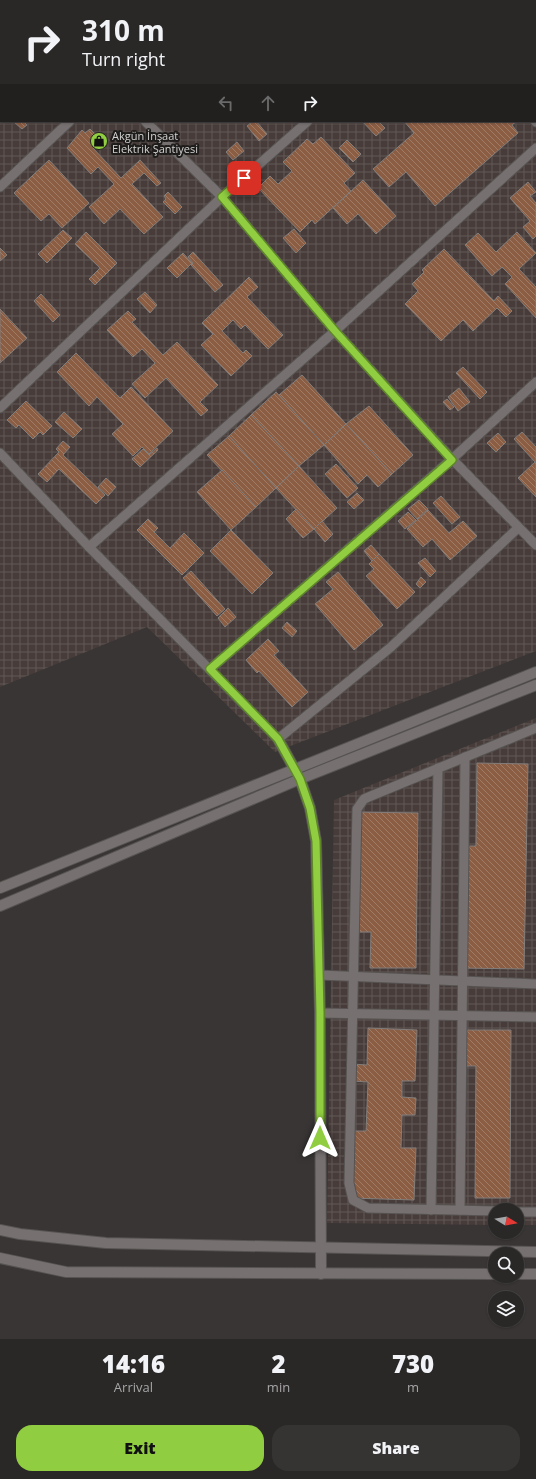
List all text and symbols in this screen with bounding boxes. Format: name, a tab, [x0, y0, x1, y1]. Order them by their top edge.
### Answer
text: 310 m	[82, 11, 165, 49]
icon: right	[16, 16, 68, 68]
text: Turn right	[82, 47, 165, 71]
icon: left	[215, 92, 237, 114]
icon: ahead	[257, 92, 279, 114]
icon: right	[299, 92, 321, 114]
place label: Akgün İnşaat Elektrik Şantiyesi	[112, 128, 198, 156]
shop icon: Akgün İnşaat Elektrik Şantiyesi	[89, 131, 109, 151]
pin	[227, 161, 261, 195]
icon: arrive	[233, 167, 255, 189]
position arrow	[299, 1117, 341, 1159]
north arrow	[488, 1203, 524, 1239]
map controls	[488, 1203, 524, 1327]
button: search	[488, 1247, 524, 1283]
button: layers	[488, 1291, 524, 1327]
text: 14:16	[102, 1347, 165, 1380]
text: 2	[271, 1347, 286, 1380]
text: 730	[392, 1347, 434, 1380]
text: Arrival	[114, 1378, 153, 1396]
text: min	[267, 1378, 290, 1396]
text: m	[407, 1378, 419, 1396]
button: Exit	[16, 1425, 264, 1471]
button: Share	[272, 1425, 520, 1471]

